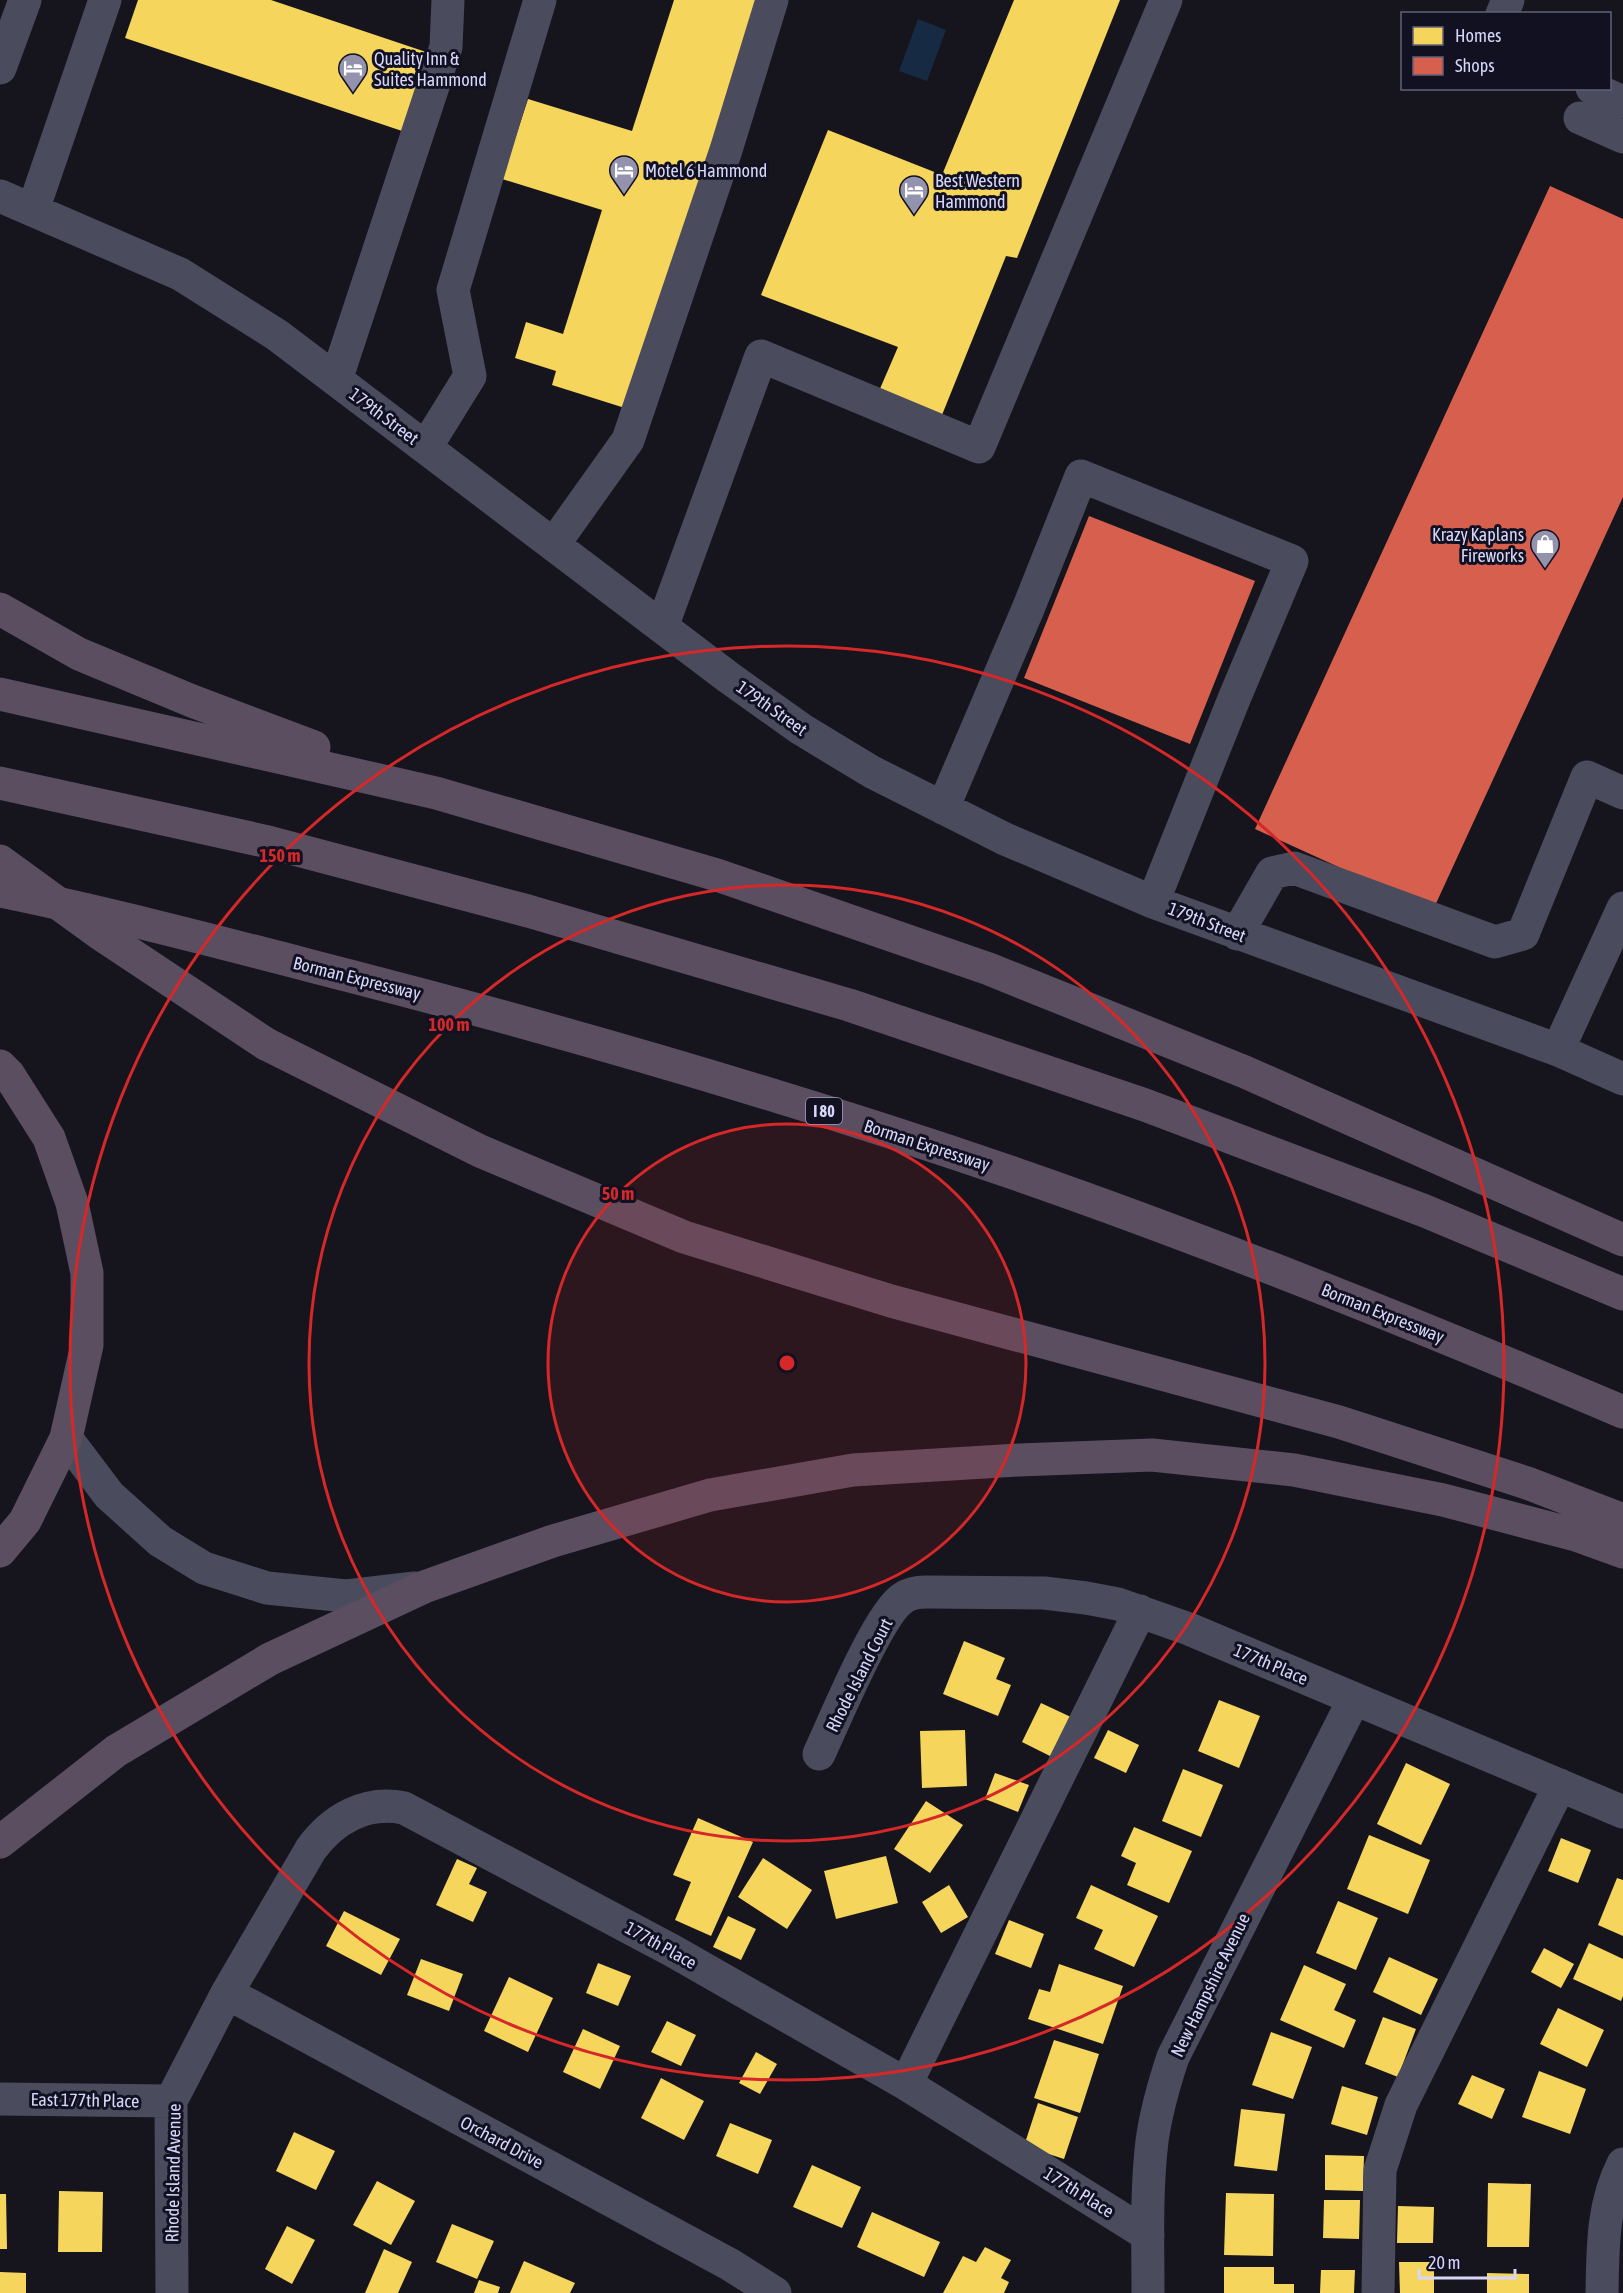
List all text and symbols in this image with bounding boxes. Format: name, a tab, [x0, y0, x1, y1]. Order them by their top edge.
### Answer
legend	[1401, 12, 1611, 90]
text: Homes	[1455, 25, 1501, 46]
place label: Quality Inn & Suites Hammond	[374, 48, 487, 90]
hotel icon: Quality Inn & Suites Hammond	[337, 52, 369, 94]
text: Shops	[1455, 55, 1495, 76]
hotel icon: Motel 6 Hammond	[608, 154, 640, 196]
place label: Motel 6 Hammond	[645, 160, 767, 181]
place label: Best Western Hammond	[935, 170, 1020, 212]
hotel icon: Best Western Hammond	[898, 174, 930, 216]
street label: 179th Street	[345, 383, 423, 449]
place label: Krazy Kaplans Fireworks	[1432, 524, 1524, 566]
shop icon: Krazy Kaplans Fireworks	[1529, 528, 1561, 570]
street label: 179th Street	[733, 676, 811, 740]
text: 150 m	[260, 845, 300, 866]
street label: 179th Street	[1165, 898, 1249, 946]
street label: Borman Expressway	[291, 952, 423, 1004]
text: 100 m	[429, 1014, 469, 1035]
road number: I 80	[806, 1098, 842, 1124]
street label: Borman Expressway	[862, 1115, 992, 1175]
text: 50 m	[602, 1183, 634, 1204]
street label: Borman Expressway	[1318, 1279, 1448, 1347]
centre of rings	[777, 1353, 797, 1373]
street label: Rhode Island Court	[821, 1615, 897, 1735]
street label: 177th Place	[1231, 1639, 1311, 1689]
street label: New Hampshire Avenue	[1166, 1910, 1254, 2060]
street label: 177th Place	[622, 1917, 700, 1973]
street label: East 177th Place	[31, 2089, 139, 2111]
street label: Rhode Island Avenue	[161, 2103, 185, 2243]
street label: Orchard Drive	[457, 2111, 547, 2173]
street label: 177th Place	[1040, 2162, 1118, 2222]
scale bar	[1419, 2242, 1515, 2280]
text: 20 m	[1428, 2252, 1460, 2273]

